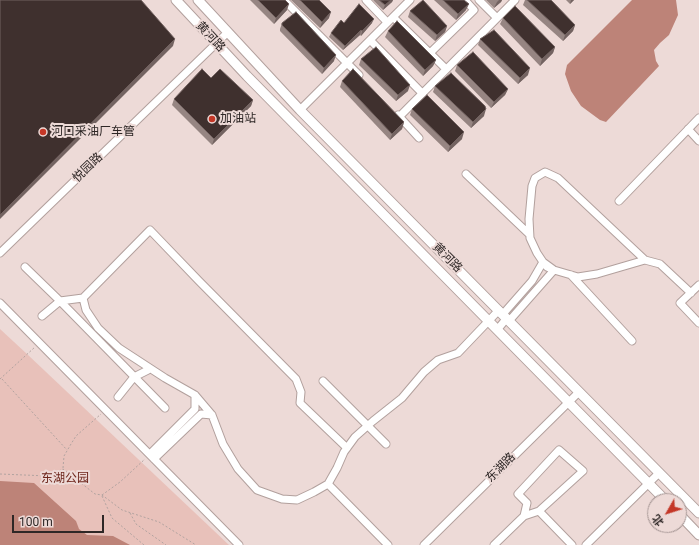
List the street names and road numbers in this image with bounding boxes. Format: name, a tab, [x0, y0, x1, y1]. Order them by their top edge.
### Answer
street label: 黄河路	[192, 19, 228, 55]
street label: 悦园路	[70, 150, 106, 186]
street label: 黄河路	[429, 240, 465, 276]
street label: 东湖路	[483, 450, 519, 486]

